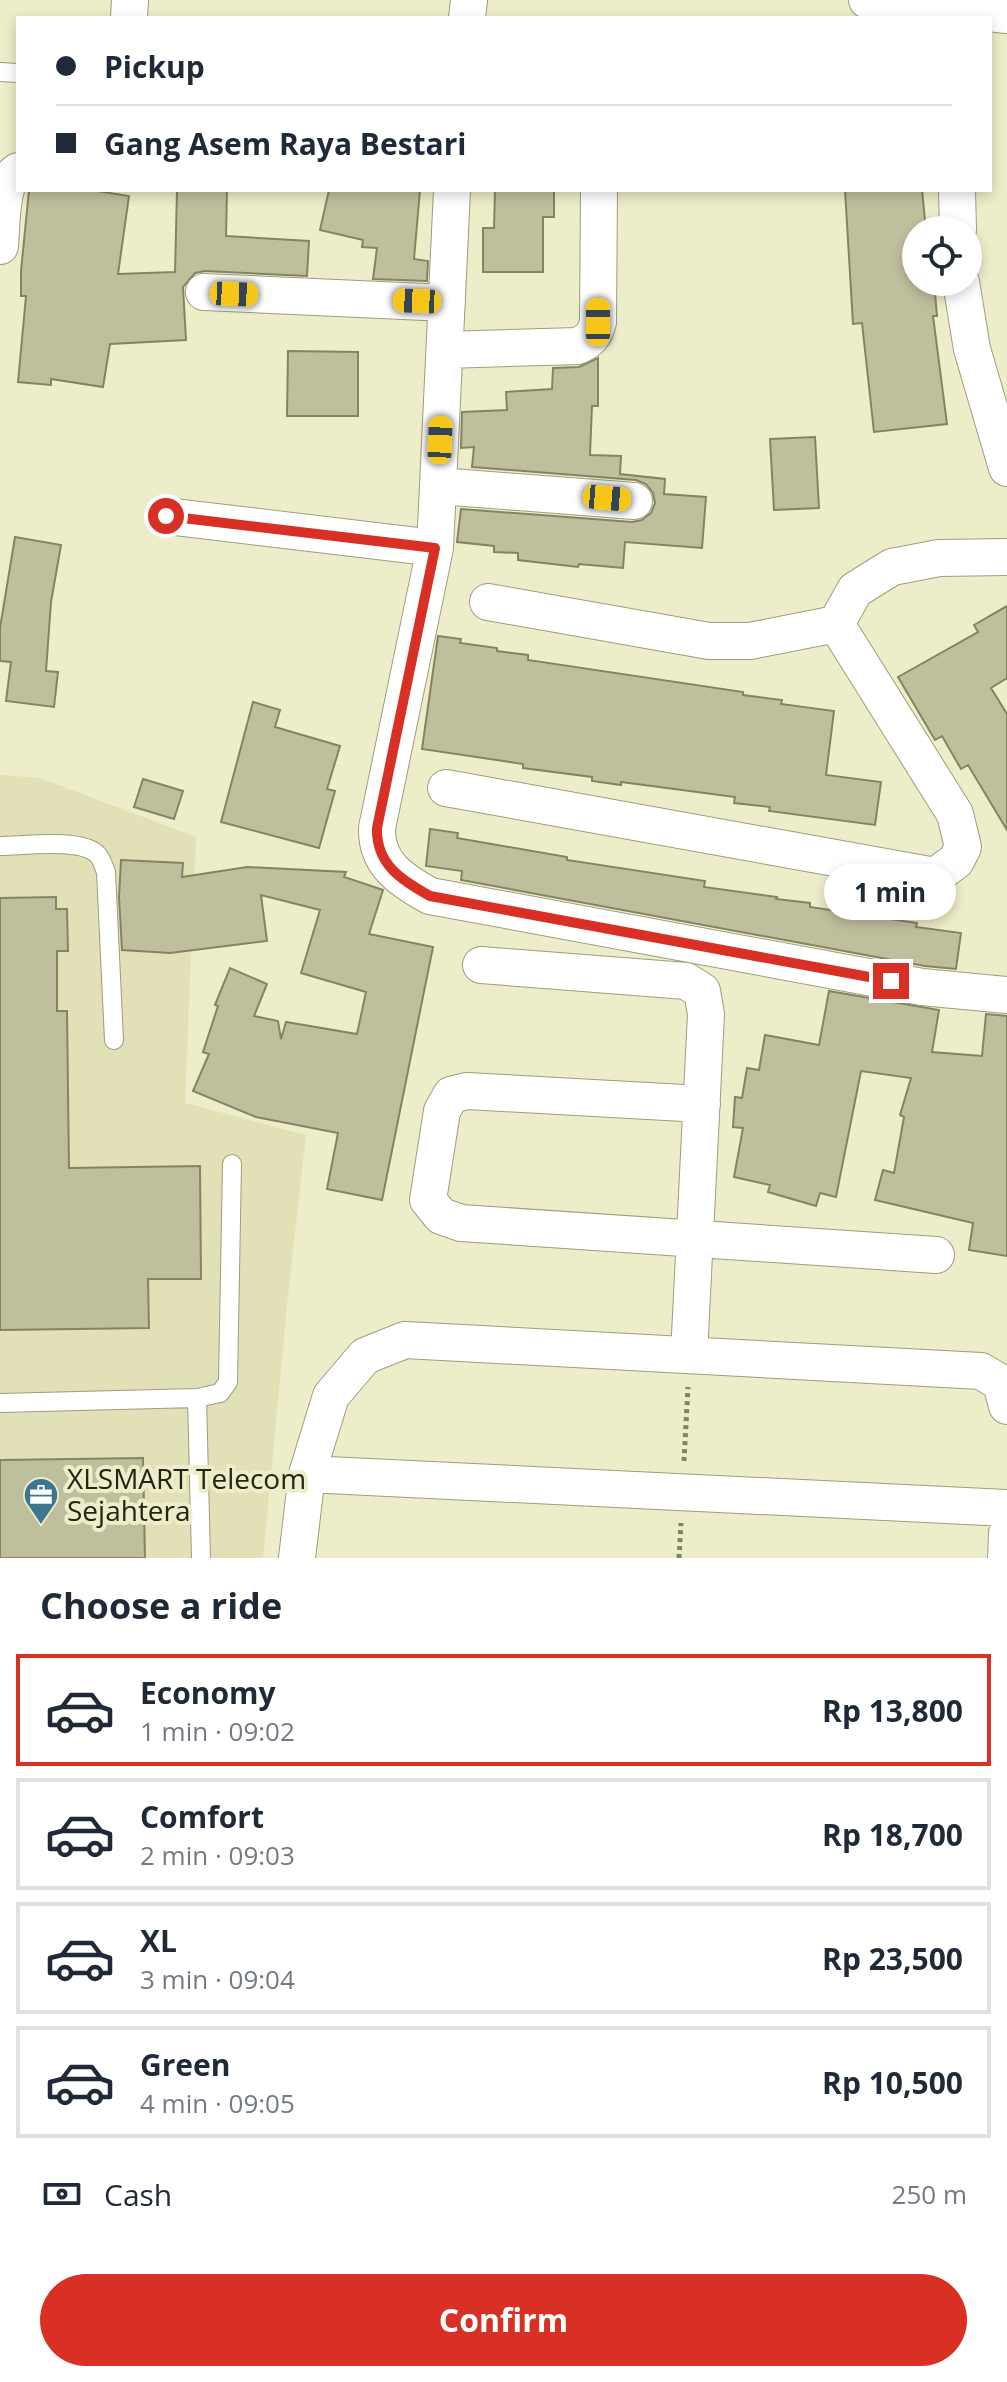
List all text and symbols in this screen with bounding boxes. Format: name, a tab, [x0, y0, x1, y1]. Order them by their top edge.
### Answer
text: Pickup	[104, 46, 205, 87]
text: Gang Asem Raya Bestari	[104, 123, 467, 164]
map controls	[902, 216, 982, 296]
button: locate	[902, 216, 982, 296]
car	[210, 281, 258, 307]
car	[393, 288, 441, 314]
car	[586, 298, 610, 346]
car	[427, 416, 453, 464]
car	[582, 484, 632, 512]
route start	[148, 498, 184, 534]
callout: 1 min	[825, 865, 957, 921]
text: 1 min	[854, 874, 926, 910]
route end	[873, 963, 909, 999]
place label: XLSMART Telecom Sejahtera	[67, 1459, 306, 1529]
office icon: XLSMART Telecom Sejahtera	[22, 1476, 60, 1526]
text: Choose a ride	[40, 1581, 282, 1630]
text: Economy	[140, 1672, 276, 1713]
icon: car	[44, 1674, 116, 1746]
text: Rp 13,800	[822, 1690, 963, 1731]
text: 1 min · 09:02	[140, 1713, 295, 1749]
text: Comfort	[140, 1796, 264, 1837]
icon: car	[44, 1798, 116, 1870]
text: Rp 18,700	[822, 1814, 963, 1855]
text: 2 min · 09:03	[140, 1837, 295, 1873]
text: XL	[140, 1920, 177, 1961]
icon: car	[44, 1922, 116, 1994]
text: Rp 23,500	[822, 1938, 963, 1979]
text: 3 min · 09:04	[140, 1961, 295, 1997]
text: Green	[140, 2044, 231, 2085]
icon: car	[44, 2046, 116, 2118]
text: Rp 10,500	[822, 2062, 963, 2103]
text: 4 min · 09:05	[140, 2085, 295, 2121]
icon: cash	[40, 2172, 84, 2216]
text: Cash	[104, 2174, 172, 2215]
text: 250 m	[892, 2176, 967, 2212]
button: Confirm	[40, 2274, 967, 2366]

